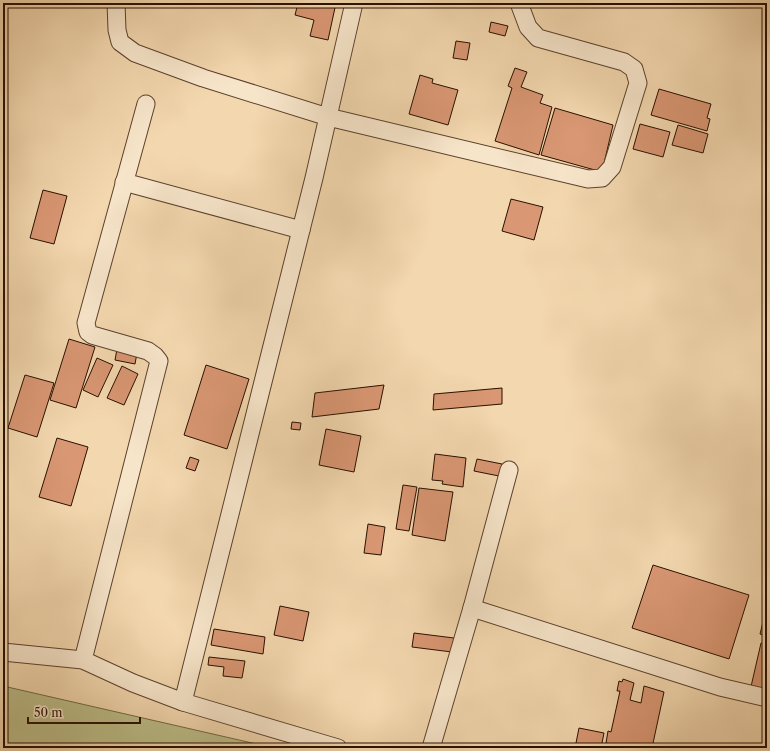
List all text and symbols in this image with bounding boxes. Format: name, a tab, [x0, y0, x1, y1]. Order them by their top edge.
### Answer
scale bar	[28, 699, 140, 725]
text: 50 m	[34, 705, 63, 720]

